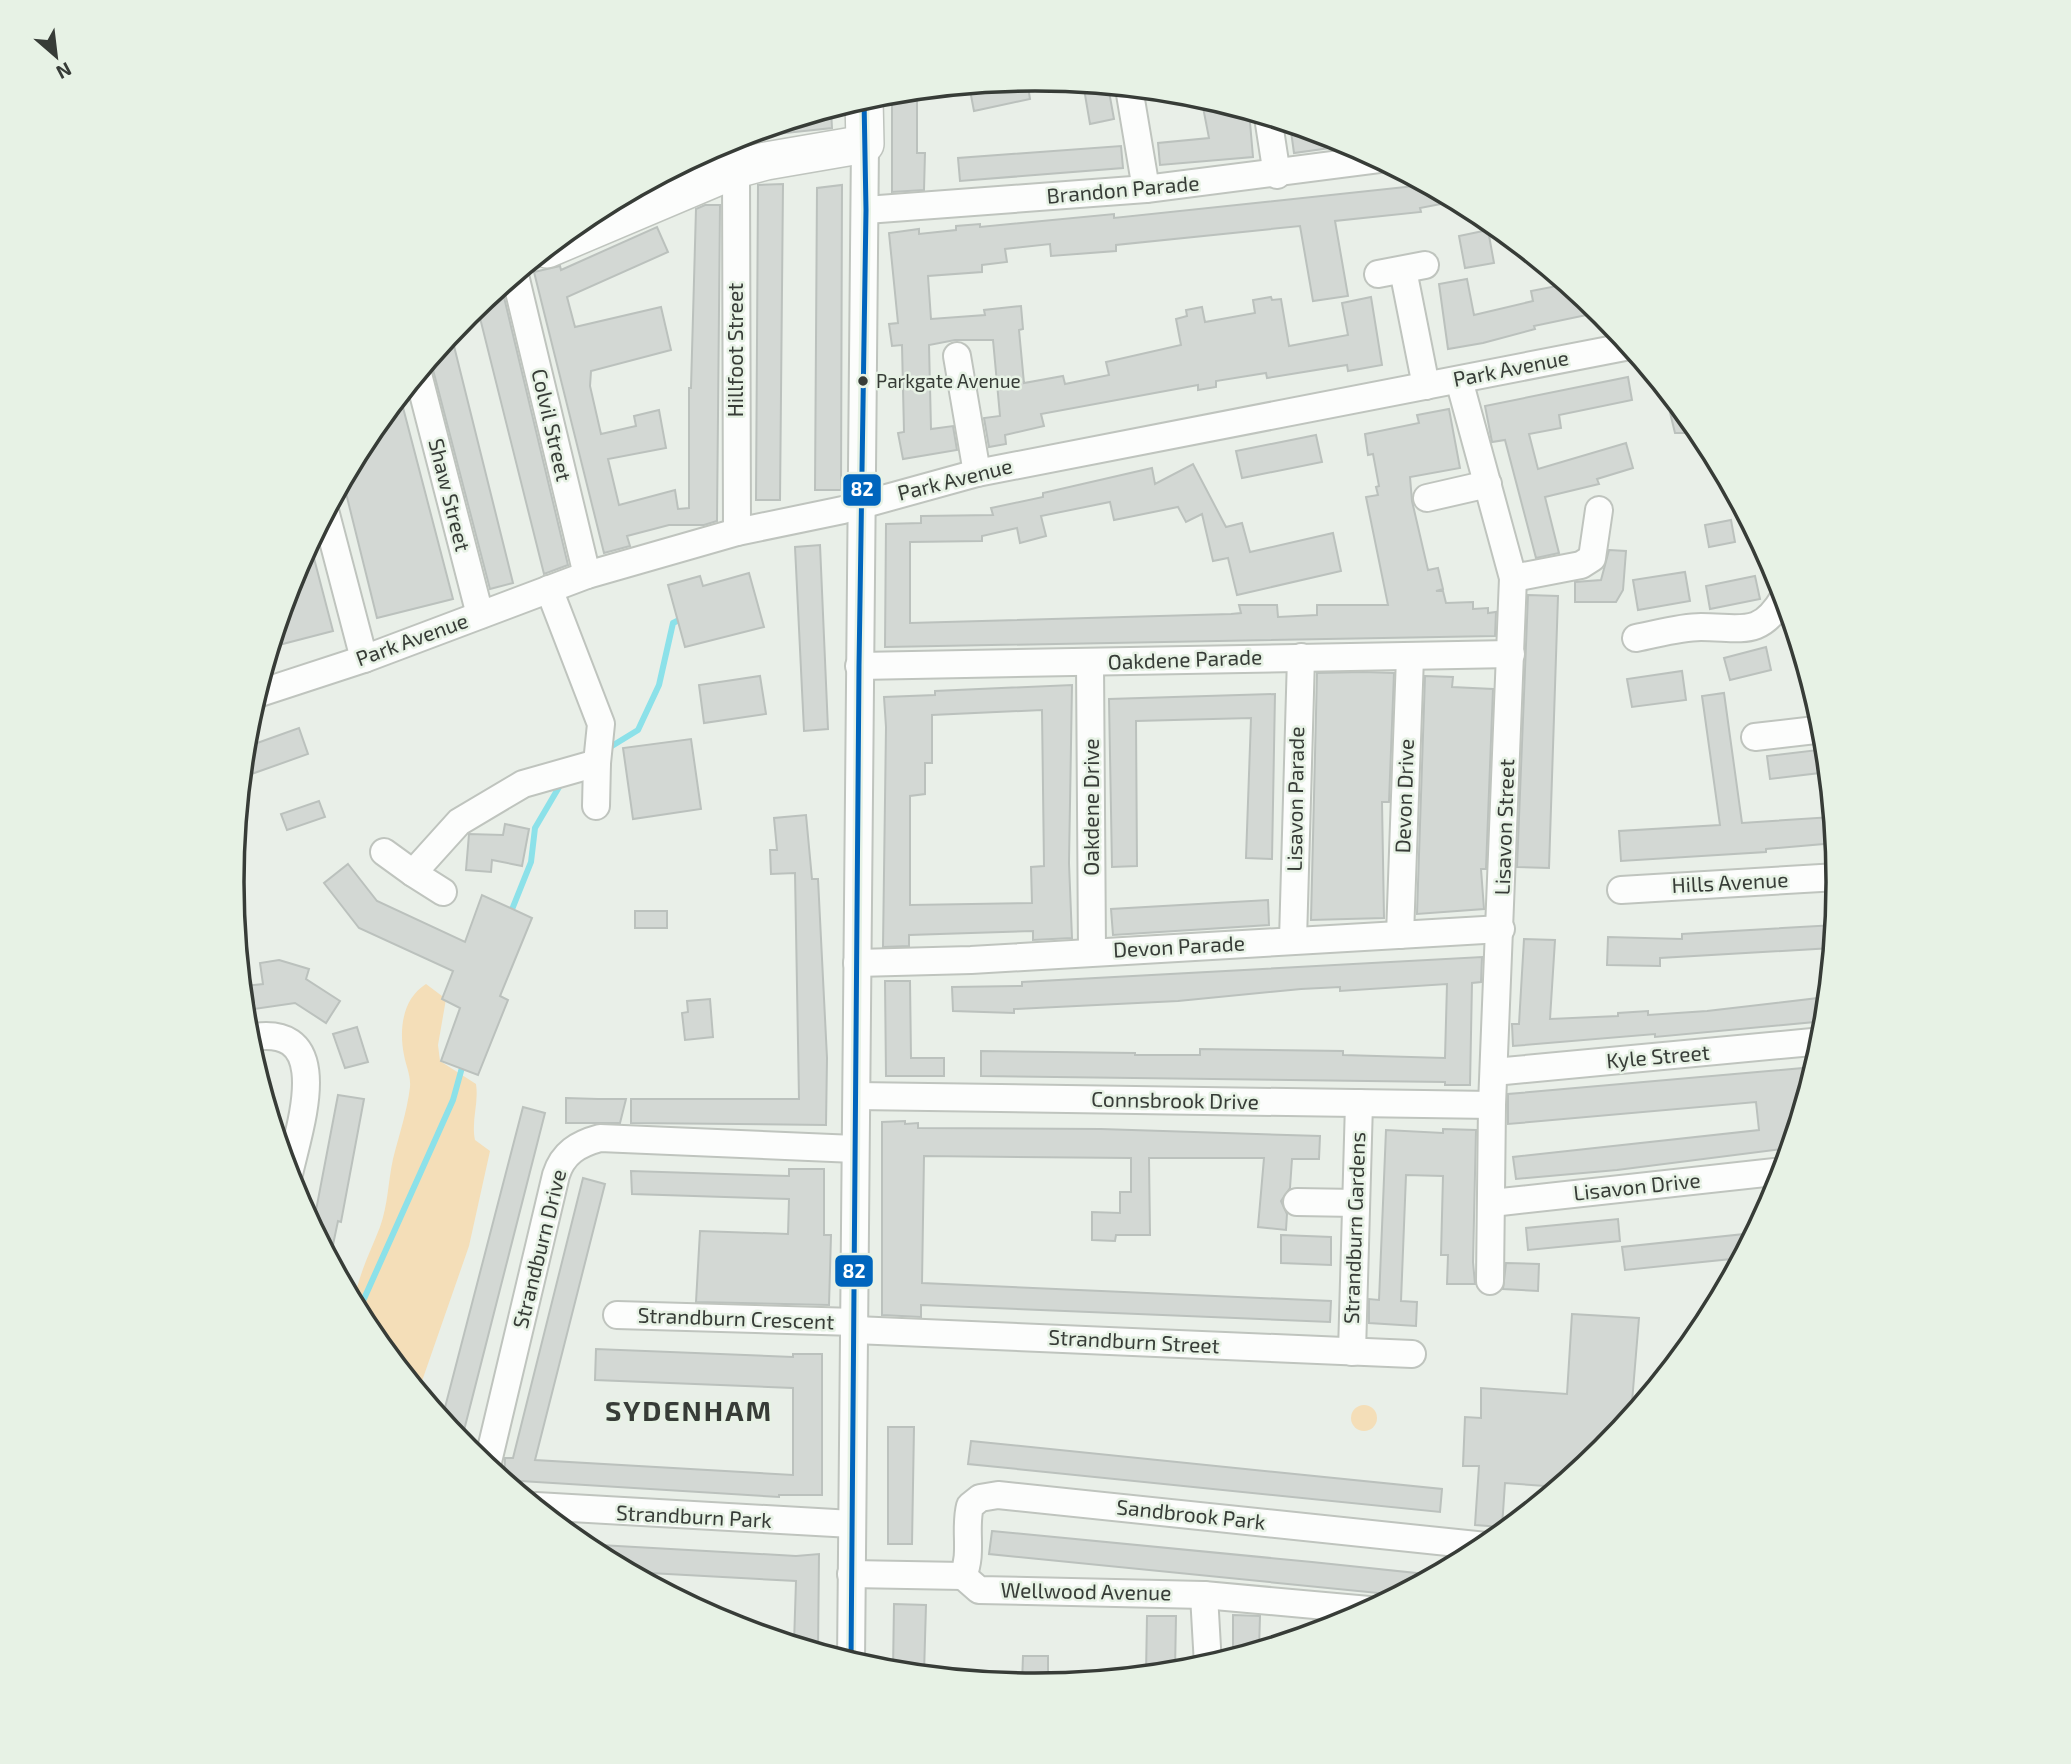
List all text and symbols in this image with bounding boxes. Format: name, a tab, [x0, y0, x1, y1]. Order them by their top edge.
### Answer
north arrow	[21, 21, 91, 91]
text: N	[53, 58, 76, 85]
street label: Brandon Parade	[1046, 169, 1200, 208]
street label: Hillfoot Street	[722, 283, 747, 417]
street label: Park Avenue	[1451, 344, 1571, 391]
street label: Colvil Street	[527, 366, 578, 483]
place label: Parkgate Avenue	[876, 369, 1021, 392]
marker: Parkgate Avenue	[856, 374, 870, 388]
street label: Shaw Street	[424, 436, 477, 554]
street label: Park Avenue	[895, 452, 1015, 505]
line badge: 82	[842, 473, 882, 507]
text: 82	[851, 477, 873, 500]
street label: Park Avenue	[352, 607, 471, 670]
street label: Oakdene Parade	[1107, 643, 1263, 674]
street label: Lisavon Parade	[1281, 726, 1308, 872]
street label: Oakdene Drive	[1078, 738, 1103, 876]
street label: Devon Drive	[1389, 738, 1418, 854]
street label: Lisavon Street	[1489, 758, 1518, 896]
street label: Hills Avenue	[1671, 866, 1789, 897]
street label: Devon Parade	[1112, 930, 1246, 961]
street label: Kyle Street	[1605, 1039, 1711, 1072]
street label: Connsbrook Drive	[1091, 1086, 1259, 1113]
street label: Strandburn Gardens	[1338, 1131, 1369, 1324]
street label: Lisavon Drive	[1572, 1166, 1702, 1205]
street label: Strandburn Drive	[507, 1167, 570, 1331]
line badge: 82	[834, 1254, 874, 1288]
text: 82	[843, 1259, 865, 1282]
street label: Strandburn Crescent	[637, 1302, 835, 1333]
street label: Strandburn Street	[1048, 1324, 1220, 1357]
district label: SYDENHAM	[605, 1393, 773, 1427]
street label: Sandbrook Park	[1115, 1493, 1267, 1534]
street label: Strandburn Park	[616, 1499, 773, 1532]
street label: Wellwood Avenue	[1000, 1577, 1172, 1604]

